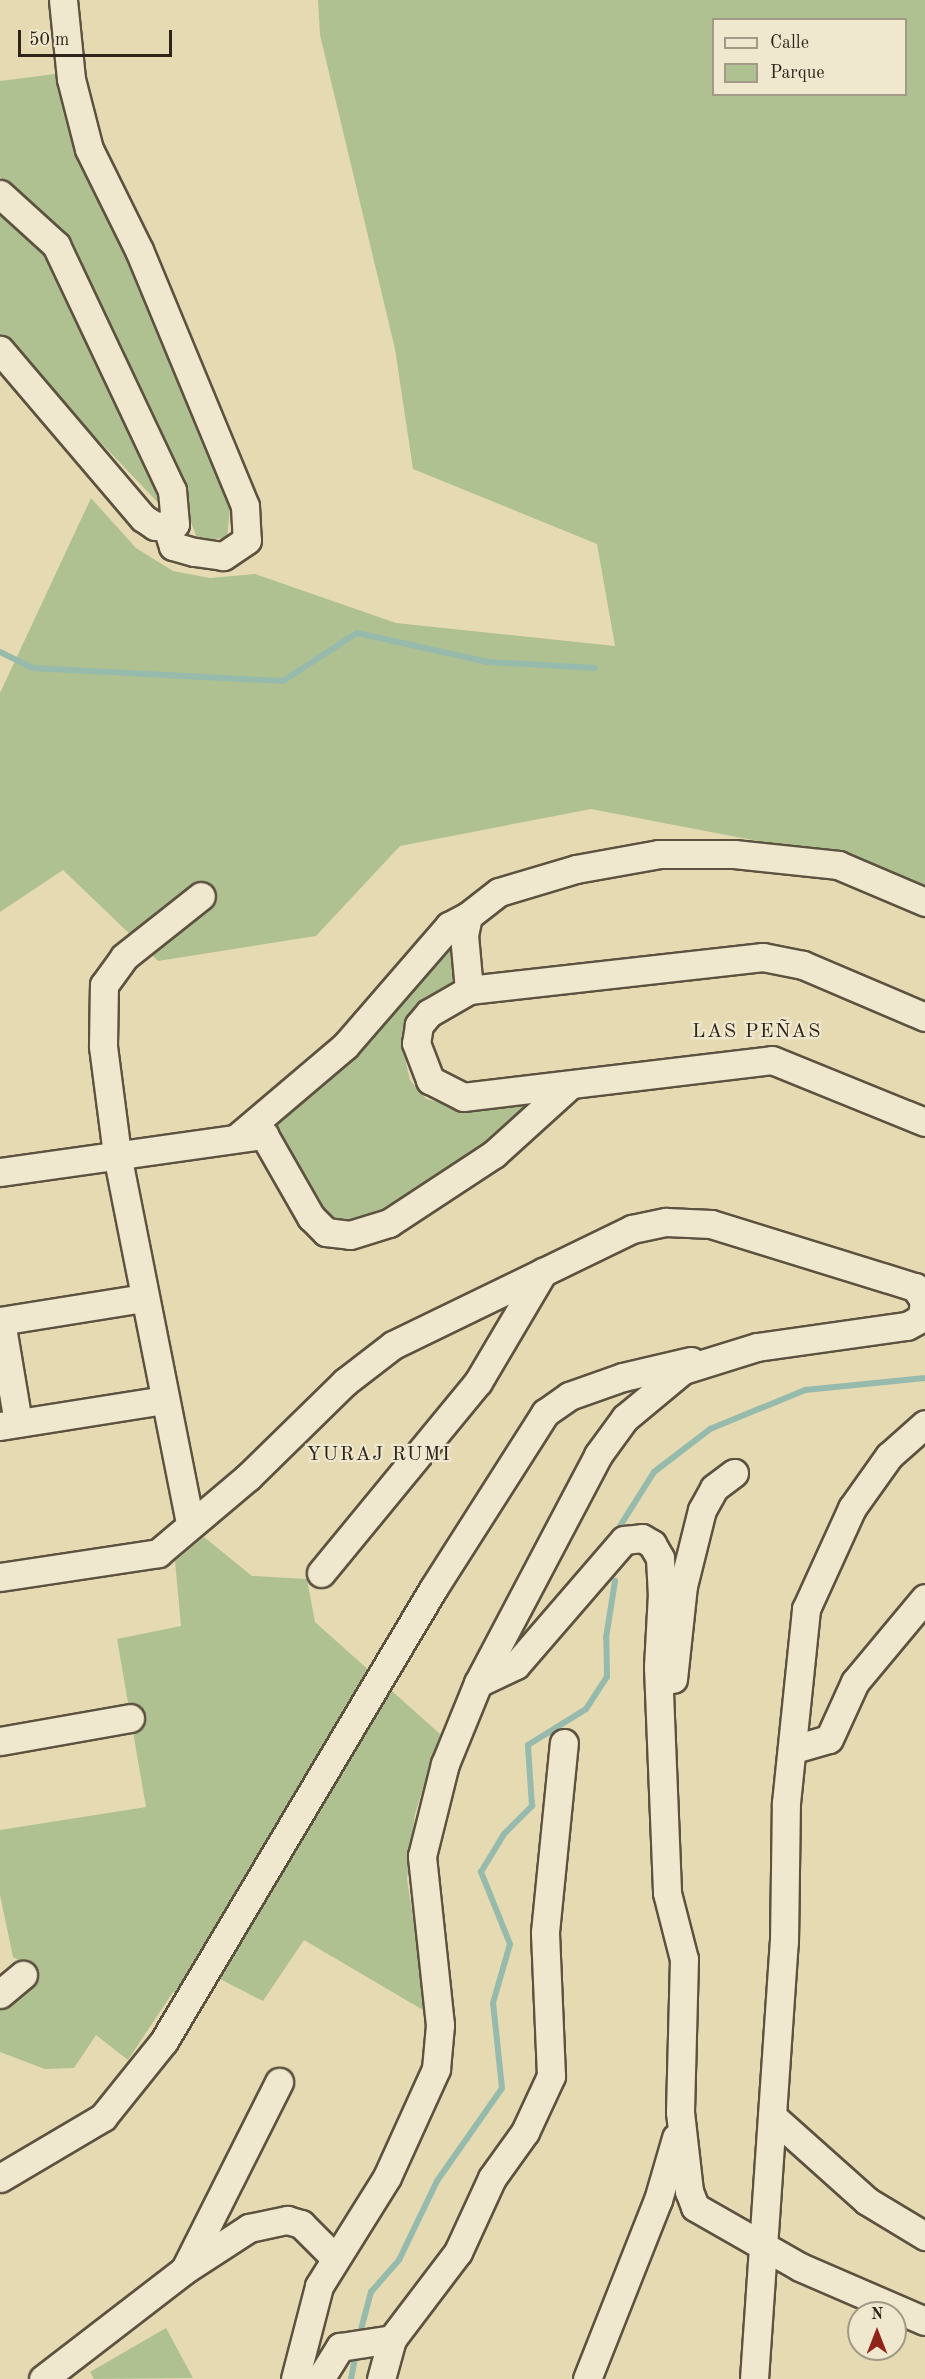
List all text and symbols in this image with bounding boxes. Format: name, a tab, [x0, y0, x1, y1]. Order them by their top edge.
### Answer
scale bar	[21, 18, 176, 56]
legend	[712, 18, 907, 96]
text: 50 m	[29, 31, 69, 49]
text: Calle	[770, 34, 809, 52]
text: Parque	[770, 64, 825, 82]
district label: LAS PEÑAS	[692, 1020, 822, 1044]
district label: YURAJ RUMI	[307, 1443, 451, 1467]
north arrow	[847, 2301, 907, 2361]
text: N	[871, 2307, 883, 2323]

